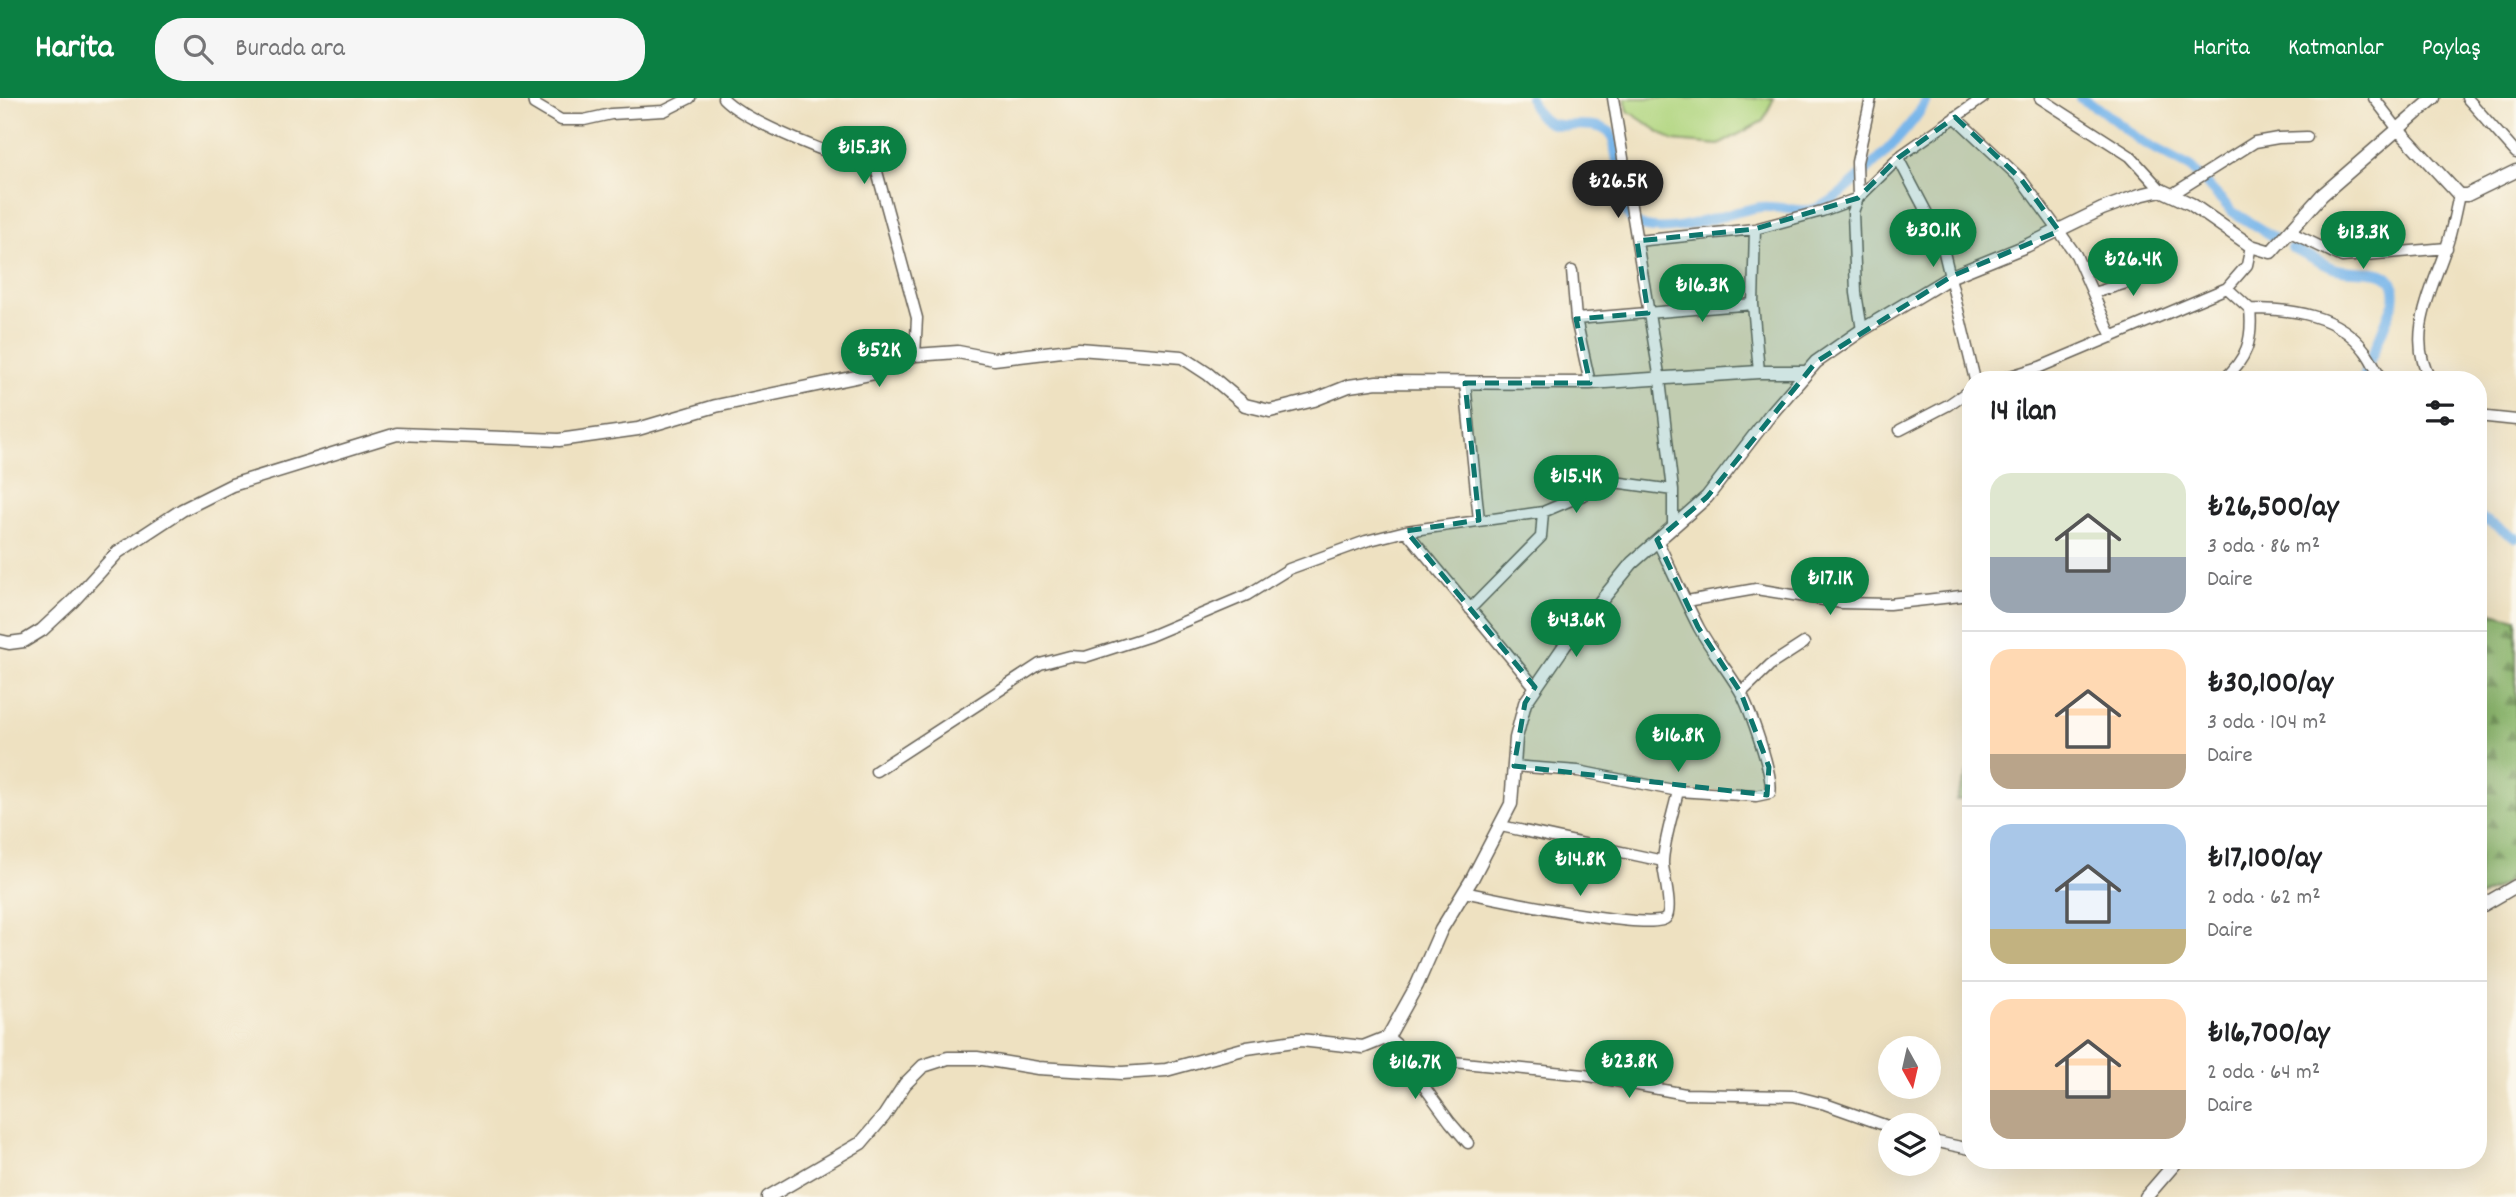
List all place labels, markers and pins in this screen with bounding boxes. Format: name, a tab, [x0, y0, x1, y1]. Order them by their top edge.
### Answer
pin: ₺15.3K	[807, 126, 921, 186]
pin: ₺26.5K	[1561, 160, 1675, 220]
pin: ₺30.1K	[1876, 209, 1990, 269]
pin: ₺13.3K	[2306, 212, 2420, 271]
pin: ₺26.4K	[2076, 238, 2190, 298]
pin: ₺16.3K	[1645, 264, 1759, 324]
pin: ₺52K	[838, 330, 920, 389]
pin: ₺15.4K	[1519, 456, 1633, 515]
pin: ₺17.1K	[1773, 558, 1887, 617]
pin: ₺43.6K	[1519, 600, 1633, 659]
pin: ₺16.8K	[1621, 714, 1735, 774]
pin: ₺14.8K	[1523, 838, 1637, 898]
pin: ₺23.8K	[1572, 1040, 1686, 1100]
pin: ₺16.7K	[1358, 1042, 1472, 1101]

